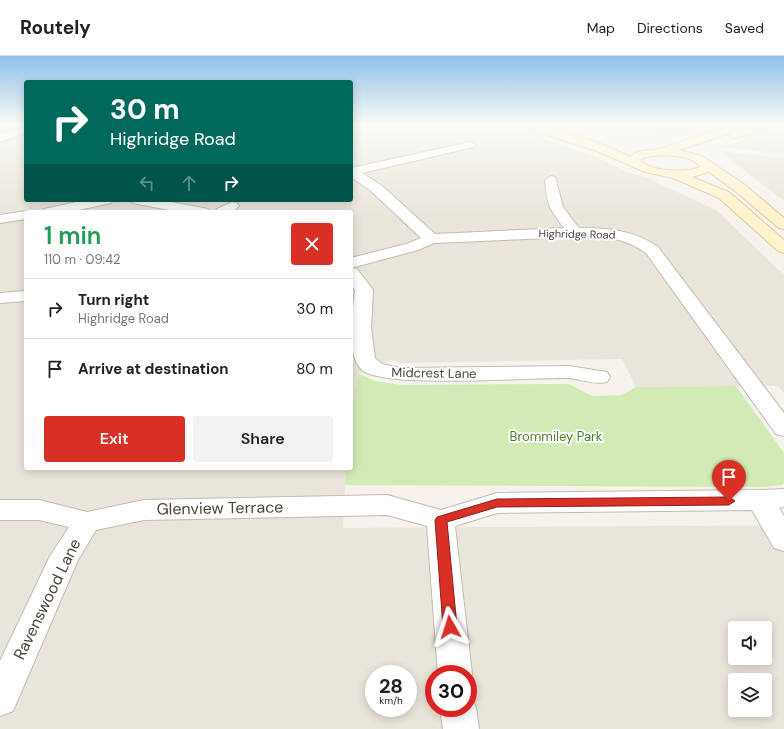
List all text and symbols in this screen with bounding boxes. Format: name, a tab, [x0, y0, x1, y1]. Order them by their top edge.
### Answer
text: Routely	[20, 15, 91, 40]
text: Map	[587, 19, 615, 37]
text: Directions	[637, 19, 703, 37]
text: Saved	[725, 19, 764, 37]
text: 30 m	[110, 91, 180, 128]
icon: right	[44, 96, 96, 148]
text: Highridge Road	[110, 127, 236, 151]
icon: left	[136, 172, 158, 194]
icon: ahead	[178, 172, 200, 194]
icon: right	[220, 172, 242, 194]
text: 1 min	[44, 220, 101, 251]
button: close	[291, 223, 333, 265]
street label: Highridge Road	[538, 226, 616, 242]
text: 110 m · 09:42	[44, 251, 121, 268]
text: Turn right	[78, 290, 149, 310]
icon: right	[44, 298, 66, 320]
text: 30 m	[297, 299, 333, 319]
text: Highridge Road	[78, 310, 169, 327]
icon: arrive	[44, 358, 66, 380]
text: Arrive at destination	[78, 359, 229, 379]
text: 80 m	[296, 359, 333, 379]
street label: Midcrest Lane	[391, 364, 477, 382]
button: Exit	[44, 416, 185, 462]
button: Share	[193, 416, 333, 462]
park label: Brommiley Park	[510, 428, 603, 445]
pin	[712, 460, 746, 501]
icon: arrive	[718, 466, 740, 488]
street label: Glenview Terrace	[156, 496, 284, 520]
street label: Ravenswood Lane	[9, 535, 85, 663]
position arrow	[429, 606, 471, 648]
map controls	[728, 621, 772, 717]
button: sound	[728, 621, 772, 665]
speed limit sign: 30	[425, 665, 477, 717]
text: 28	[379, 673, 403, 699]
button: layers	[728, 673, 772, 717]
text: km/h	[379, 694, 403, 707]

